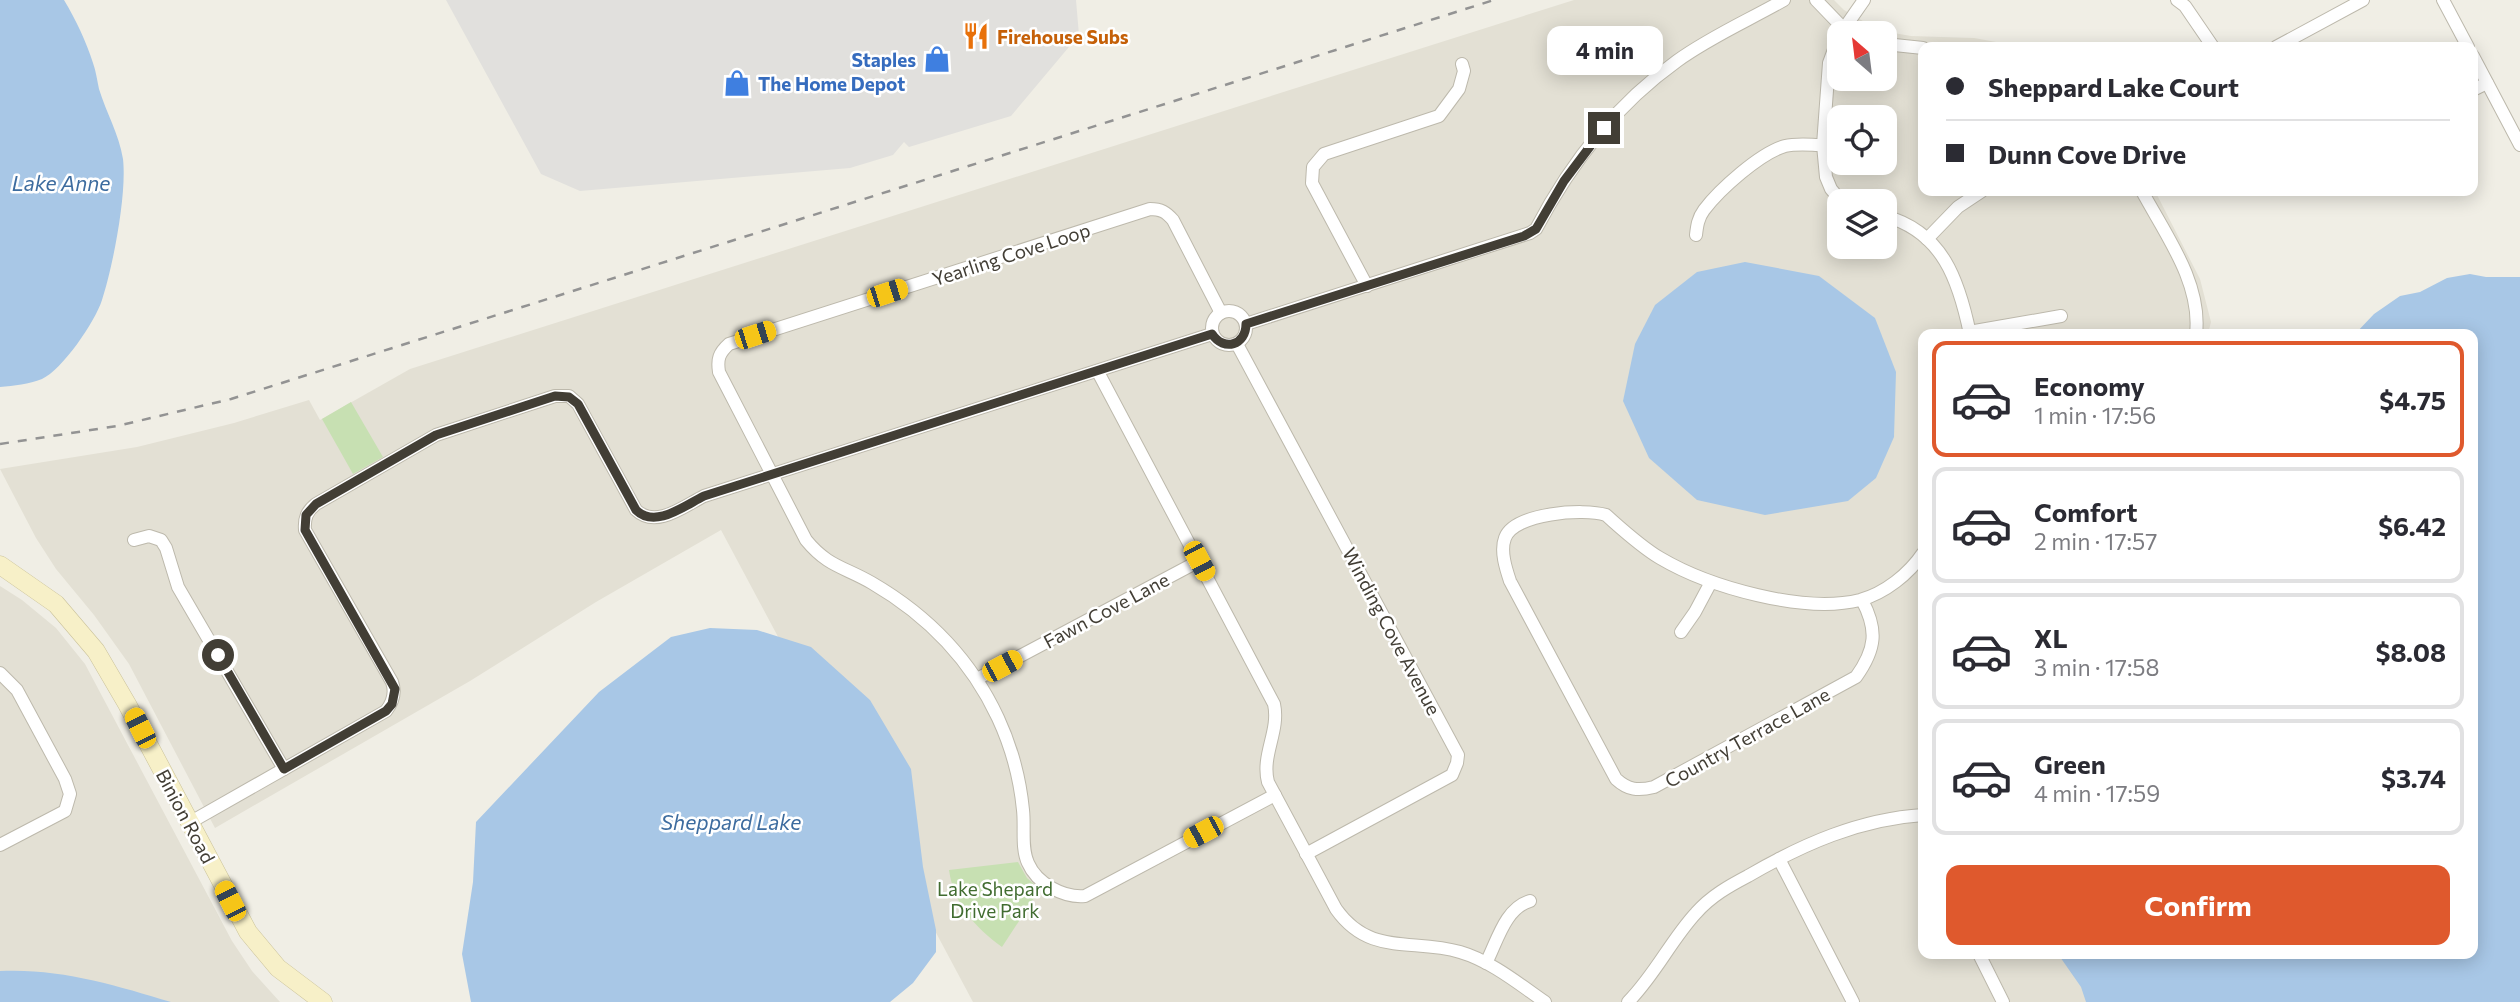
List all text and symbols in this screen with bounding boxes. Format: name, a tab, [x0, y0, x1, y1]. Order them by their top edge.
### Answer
restaurant icon: Firehouse Subs	[961, 21, 991, 51]
north arrow	[1827, 21, 1897, 91]
map controls	[1827, 21, 1897, 259]
place label: Firehouse Subs	[997, 25, 1129, 48]
callout: 4 min	[1546, 26, 1662, 76]
text: 4 min	[1576, 36, 1634, 64]
shop icon: Staples	[922, 44, 952, 74]
place label: Staples	[851, 48, 916, 71]
shop icon: The Home Depot	[722, 68, 752, 98]
text: Sheppard Lake Court	[1988, 71, 2239, 102]
place label: The Home Depot	[758, 72, 905, 95]
button: locate	[1827, 105, 1897, 175]
route end	[1588, 112, 1620, 144]
text: Dunn Cove Drive	[1988, 138, 2186, 169]
water label: Lake Anne	[12, 170, 110, 195]
button: layers	[1827, 189, 1897, 259]
street label: Yearling Cove Loop	[929, 218, 1093, 290]
car	[864, 277, 911, 309]
car	[732, 319, 779, 351]
icon: car	[1950, 368, 2013, 431]
text: Economy	[2034, 370, 2145, 401]
text: $4.75	[2379, 384, 2446, 415]
text: 1 min · 17:56	[2034, 401, 2156, 429]
icon: car	[1950, 494, 2013, 557]
text: Comfort	[2034, 496, 2137, 527]
text: $6.42	[2378, 510, 2446, 541]
text: 2 min · 17:57	[2034, 527, 2157, 555]
car	[1180, 538, 1219, 584]
street label: Winding Cove Avenue	[1338, 543, 1446, 719]
street label: Fawn Cove Lane	[1039, 567, 1173, 653]
icon: car	[1950, 620, 2013, 683]
text: XL	[2034, 622, 2068, 653]
text: $8.08	[2375, 636, 2446, 667]
route start	[202, 639, 234, 671]
car	[979, 647, 1026, 685]
text: 3 min · 17:58	[2034, 653, 2160, 681]
street label: Country Terrace Lane	[1660, 682, 1834, 792]
car	[122, 705, 159, 751]
icon: car	[1950, 746, 2013, 809]
text: Green	[2034, 748, 2106, 779]
text: $3.74	[2381, 762, 2446, 793]
street label: Binion Road	[152, 765, 220, 867]
text: 4 min · 17:59	[2034, 779, 2160, 807]
water label: Sheppard Lake	[661, 809, 801, 834]
car	[1180, 813, 1227, 851]
button: Confirm	[1946, 865, 2450, 945]
park label: Lake Shepard Drive Park	[937, 877, 1053, 922]
car	[212, 878, 249, 924]

